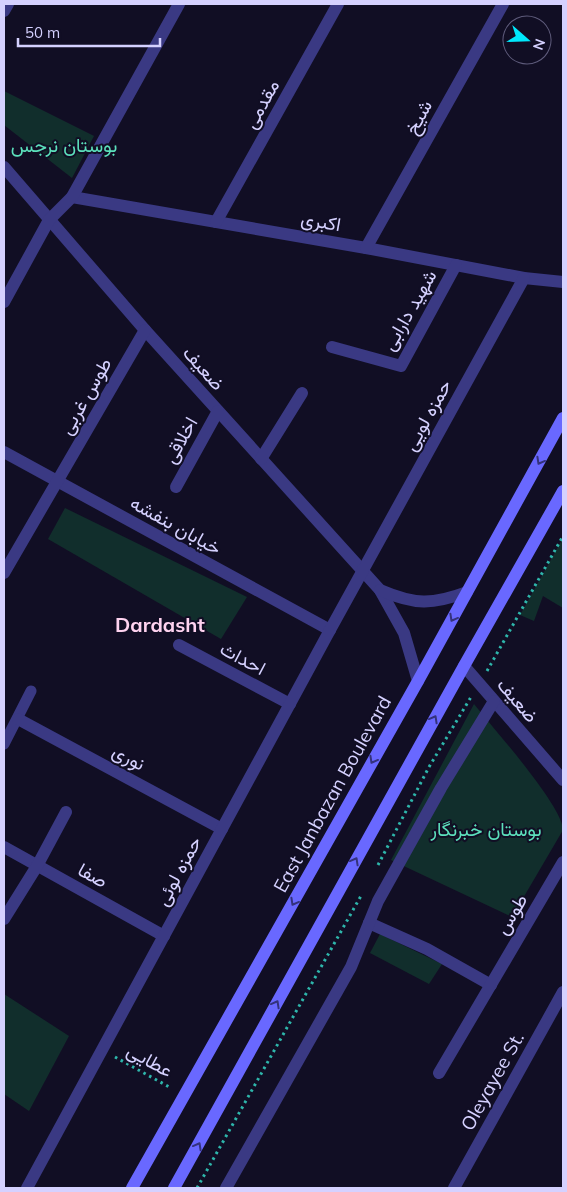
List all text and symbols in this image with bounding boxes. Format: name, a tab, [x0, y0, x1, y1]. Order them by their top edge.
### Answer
scale bar	[18, 15, 160, 47]
north arrow	[502, 15, 552, 65]
text: 50 m	[25, 23, 60, 42]
text: N	[529, 36, 549, 52]
street label: مقدمی	[238, 75, 284, 133]
street label: شیخ	[399, 95, 439, 140]
park label: بوستان نرجس	[11, 133, 117, 157]
street label: اکبری	[299, 206, 343, 236]
street label: شهید دارابی	[376, 265, 442, 355]
street label: ضعیف	[178, 341, 230, 395]
street label: طوس غربی	[53, 353, 117, 439]
street label: حمزه لویی	[398, 375, 456, 455]
street label: اخلاقی	[157, 412, 203, 468]
one-way arrow	[536, 455, 546, 464]
street label: خیابان بنفشه	[126, 490, 226, 560]
district label: Dardasht	[115, 612, 205, 637]
one-way arrow	[449, 613, 459, 622]
street label: احداث	[216, 636, 270, 680]
street label: ضعیف	[492, 673, 544, 727]
street label: East Janbazan Boulevard	[268, 691, 396, 897]
one-way arrow	[428, 716, 438, 725]
street label: نوری	[108, 738, 150, 776]
one-way arrow	[370, 755, 380, 764]
park label: بوستان خبرنگار	[429, 817, 542, 841]
street label: حمزه لوئی	[150, 832, 206, 910]
street label: صفا	[74, 857, 112, 893]
one-way arrow	[349, 858, 359, 867]
street label: طوس	[490, 889, 532, 939]
one-way arrow	[290, 896, 300, 905]
one-way arrow	[270, 1000, 280, 1009]
street label: Oleyayee St.	[455, 1027, 529, 1135]
street label: عطایی	[123, 1038, 177, 1082]
one-way arrow	[191, 1142, 201, 1151]

